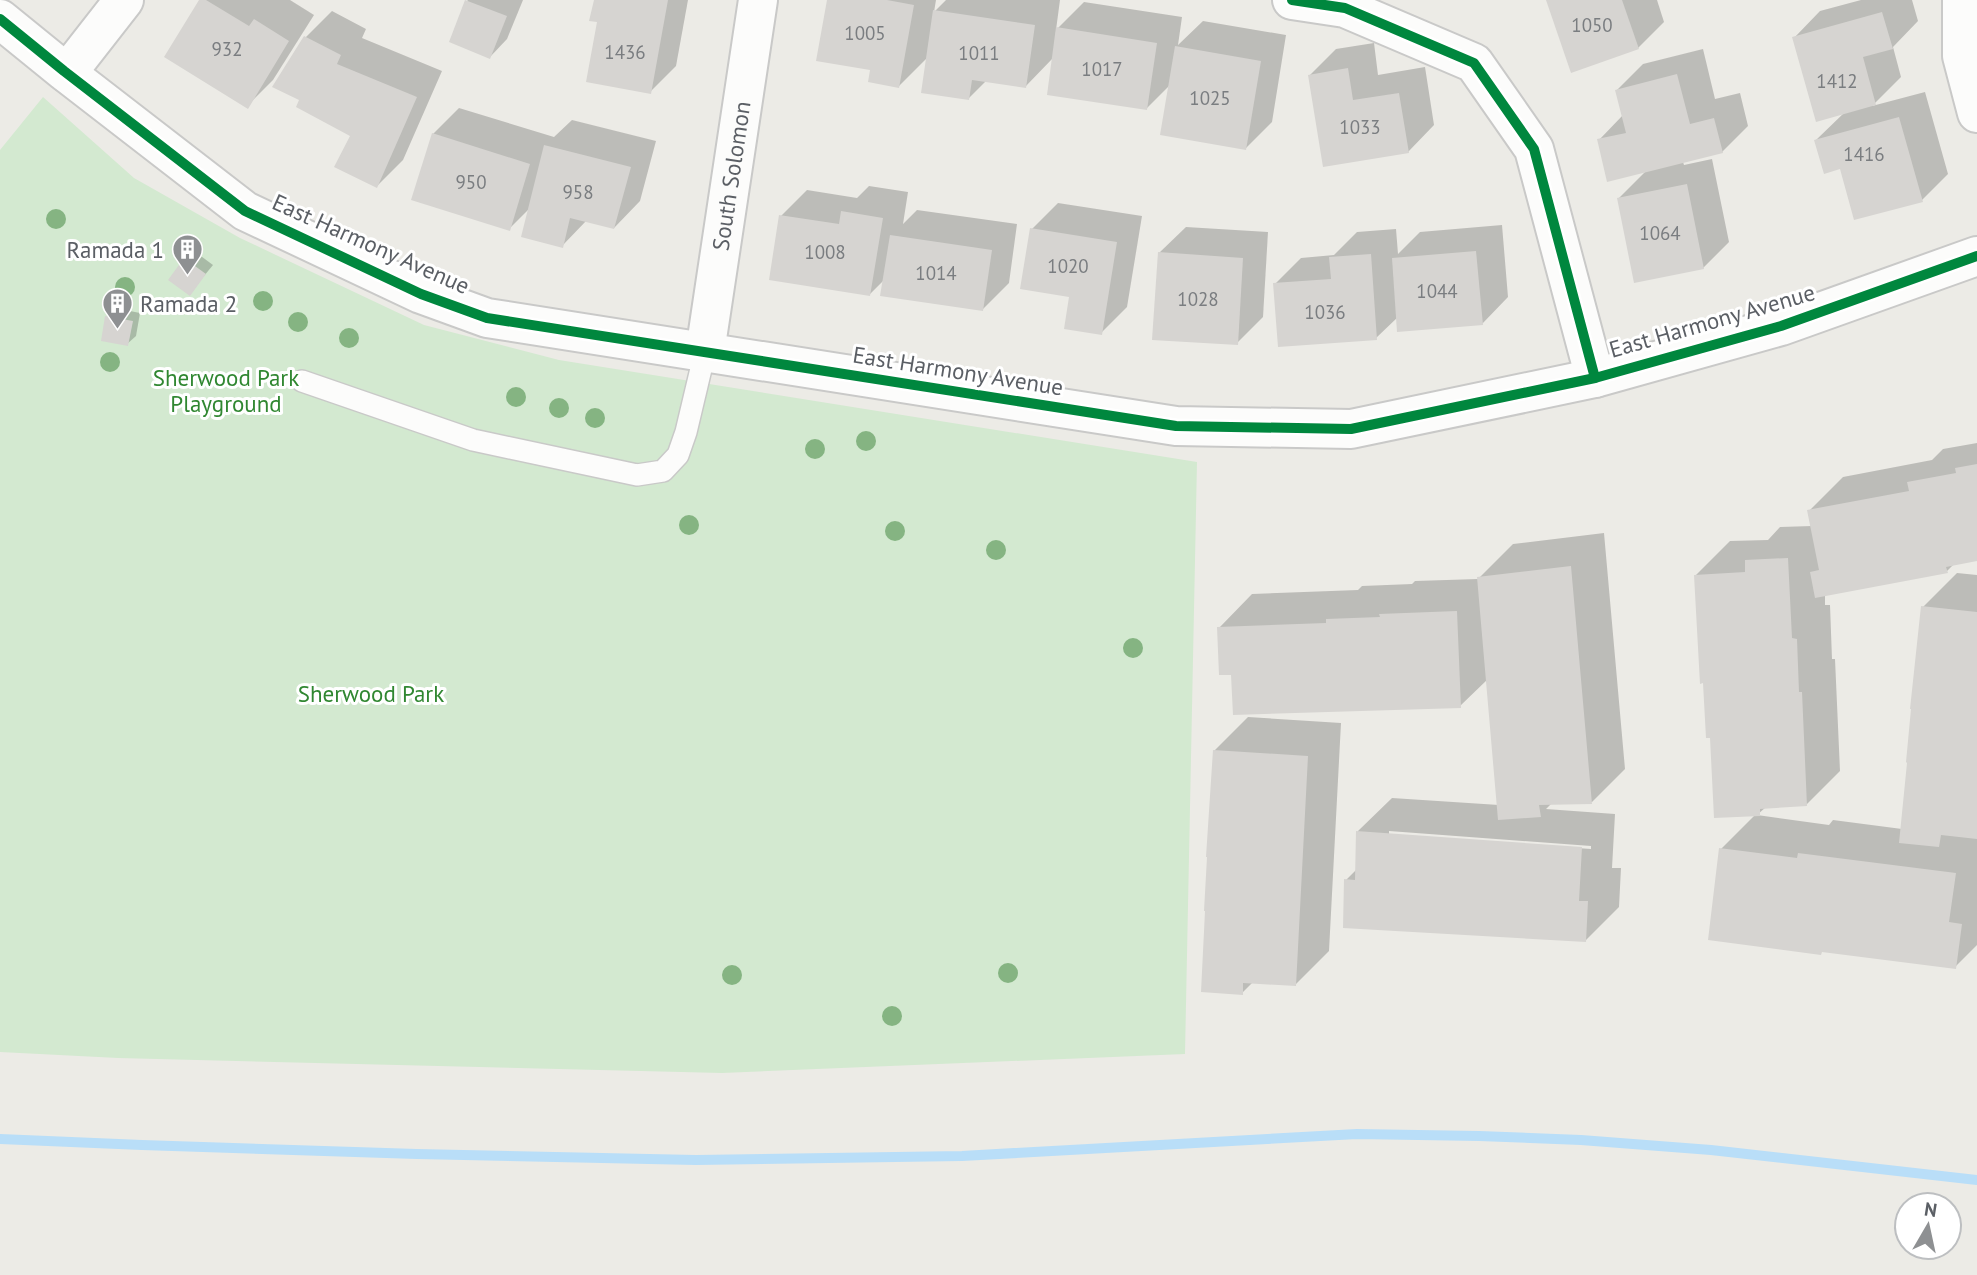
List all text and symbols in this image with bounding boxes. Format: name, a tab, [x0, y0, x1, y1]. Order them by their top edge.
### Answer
house number: 1050	[1571, 13, 1613, 37]
house number: 1005	[844, 21, 886, 45]
house number: 932	[211, 37, 243, 61]
house number: 1436	[604, 40, 646, 64]
house number: 1011	[958, 41, 1000, 65]
house number: 1017	[1081, 57, 1123, 81]
house number: 1412	[1816, 69, 1858, 93]
house number: 1025	[1189, 86, 1231, 110]
street label: South Solomon	[705, 99, 757, 253]
house number: 1033	[1339, 115, 1381, 139]
house number: 1416	[1843, 142, 1885, 166]
house number: 950	[455, 170, 487, 194]
house number: 958	[562, 180, 594, 204]
street label: East Harmony Avenue	[268, 187, 474, 300]
house number: 1064	[1639, 221, 1681, 245]
building icon: Ramada 1	[170, 233, 204, 277]
place label: Ramada 1	[67, 235, 164, 264]
house number: 1008	[804, 240, 846, 264]
house number: 1020	[1047, 254, 1089, 278]
house number: 1014	[915, 261, 957, 285]
street label: East Harmony Avenue	[1606, 277, 1818, 364]
house number: 1044	[1416, 279, 1458, 303]
building icon: Ramada 2	[100, 287, 134, 331]
house number: 1028	[1177, 287, 1219, 311]
place label: Ramada 2	[140, 289, 237, 318]
house number: 1036	[1304, 300, 1346, 324]
street label: East Harmony Avenue	[851, 340, 1065, 401]
park label: Sherwood Park Playground	[153, 363, 299, 418]
park label: Sherwood Park	[298, 679, 444, 708]
north arrow	[1893, 1191, 1963, 1261]
text: N	[1923, 1196, 1939, 1222]

